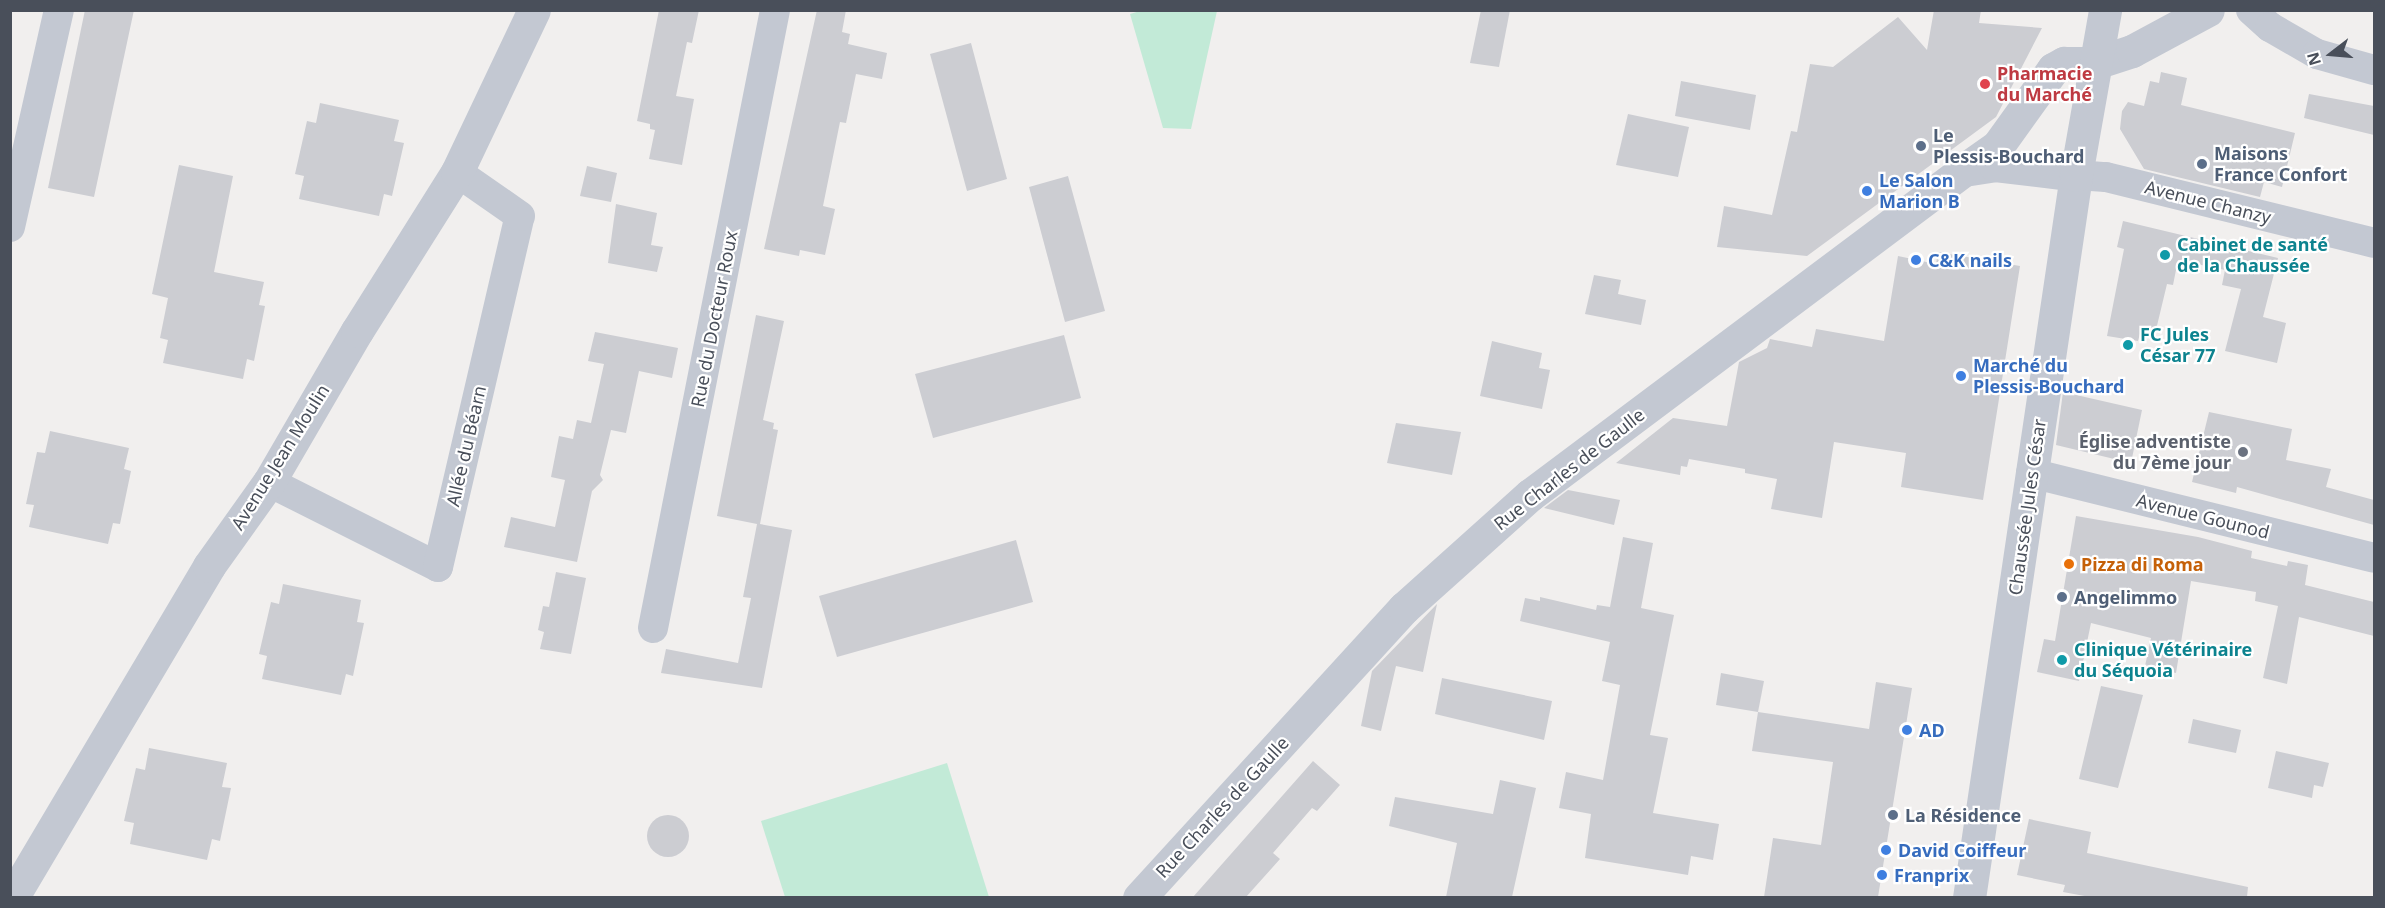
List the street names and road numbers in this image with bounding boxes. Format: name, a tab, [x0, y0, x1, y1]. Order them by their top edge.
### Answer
street label: Avenue Chanzy	[2143, 176, 2273, 228]
street label: Rue du Docteur Roux	[686, 229, 742, 409]
street label: Avenue Jean Moulin	[226, 380, 334, 534]
street label: Allée du Béarn	[442, 384, 490, 508]
street label: Rue Charles de Gaulle	[1489, 404, 1649, 534]
street label: Chaussée Jules César	[2004, 417, 2050, 597]
street label: Avenue Gounod	[2134, 489, 2272, 543]
street label: Rue Charles de Gaulle	[1151, 732, 1293, 882]

